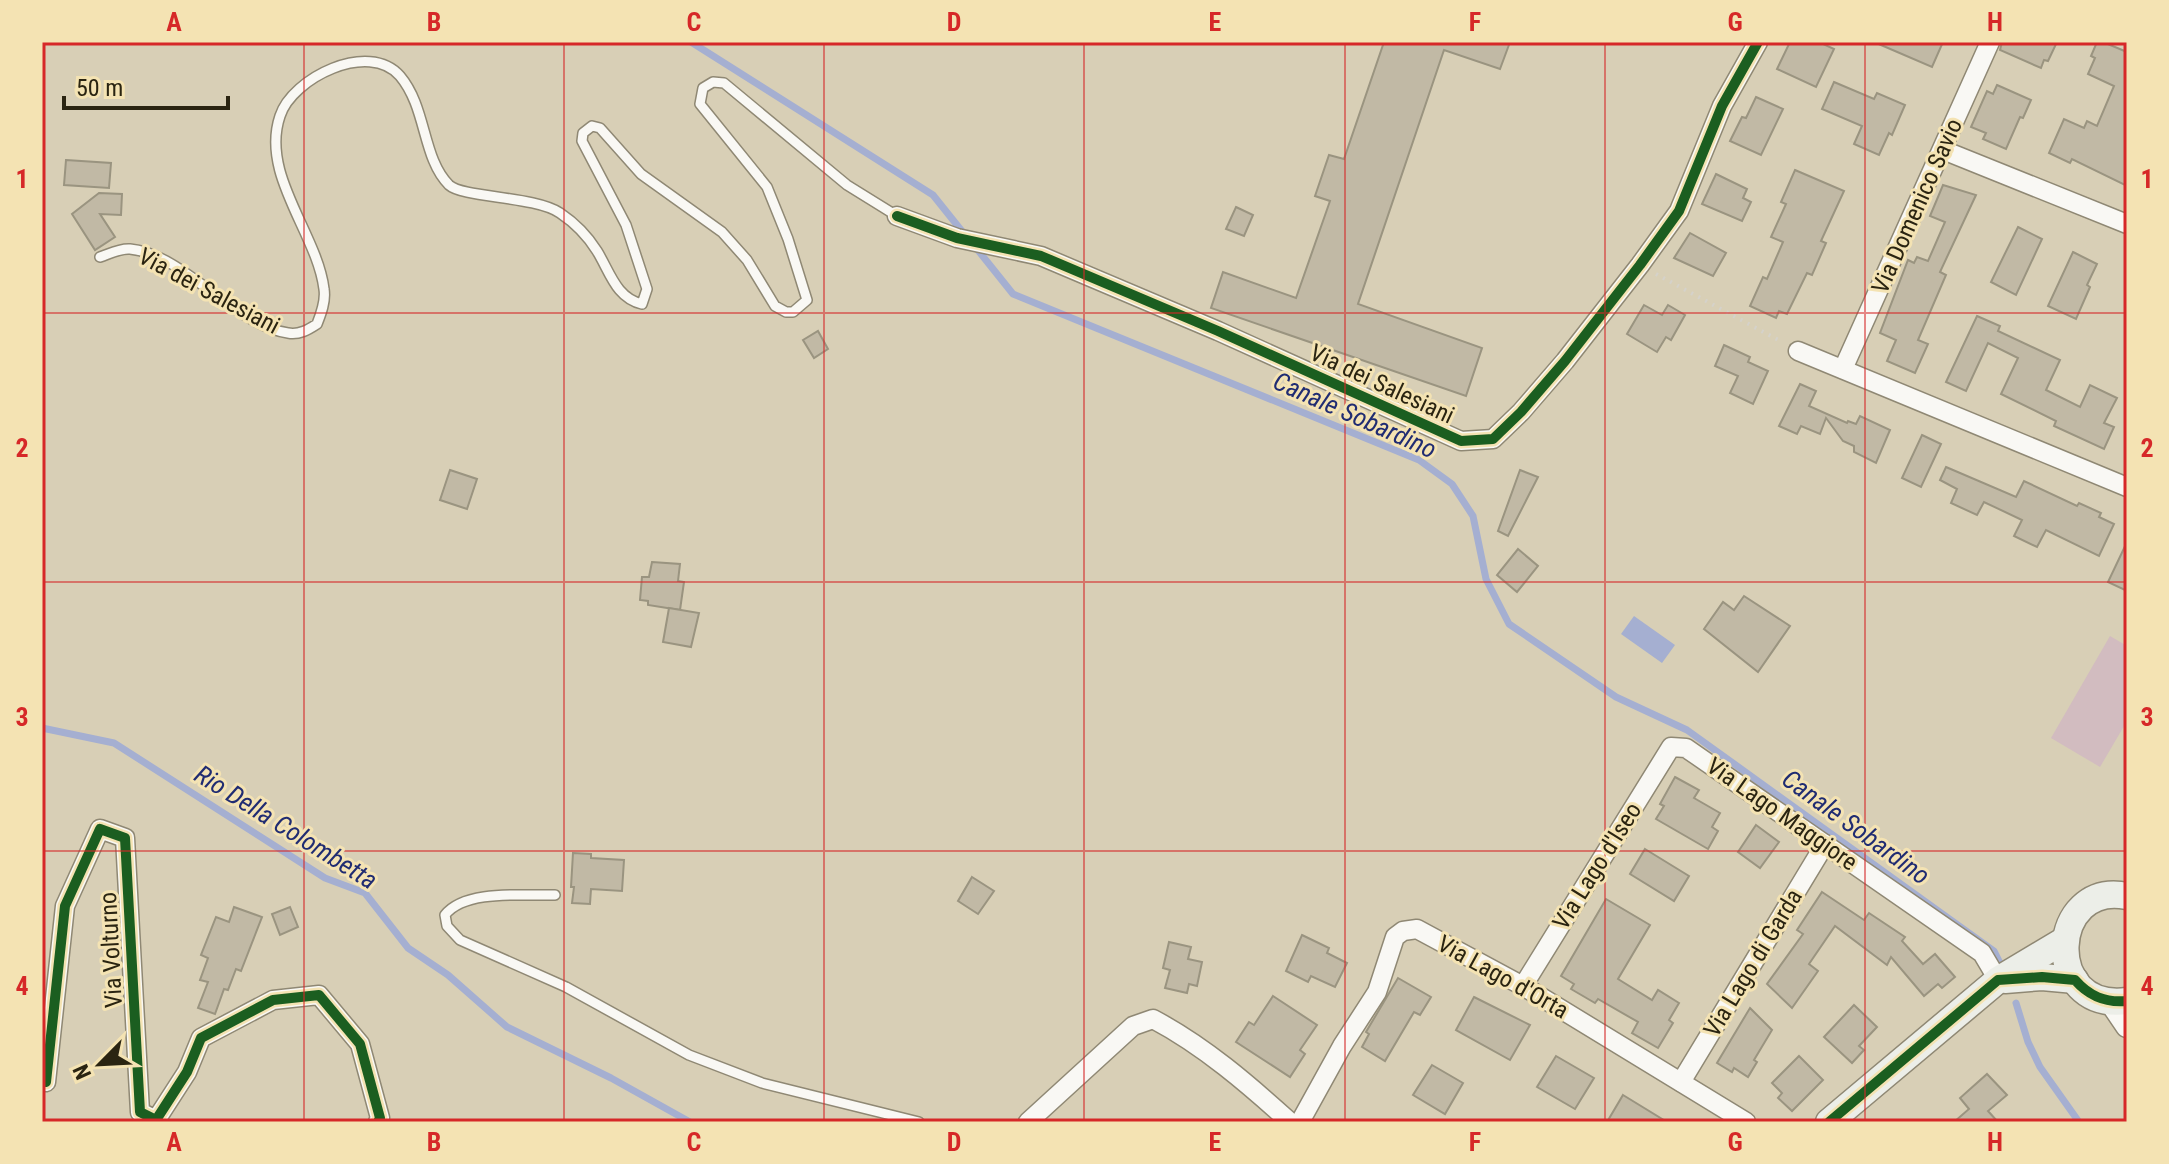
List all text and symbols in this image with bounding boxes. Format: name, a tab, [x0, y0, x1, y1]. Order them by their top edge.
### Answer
text: A	[166, 7, 182, 37]
text: B	[427, 7, 441, 37]
text: C	[687, 7, 702, 37]
text: D	[947, 7, 961, 37]
text: E	[1209, 7, 1222, 37]
text: F	[1469, 7, 1481, 37]
text: G	[1727, 7, 1743, 37]
text: H	[1987, 7, 2003, 37]
scale bar	[64, 60, 228, 110]
text: 50 m	[76, 74, 123, 102]
street label: Via Domenico Savio	[1866, 114, 1968, 298]
text: 1	[15, 164, 29, 194]
text: 1	[2140, 164, 2154, 194]
street label: Via dei Salesiani	[134, 242, 284, 340]
street label: Via dei Salesiani	[1305, 338, 1459, 430]
water label: Canale Sobardino	[1269, 366, 1441, 464]
text: 2	[15, 433, 29, 463]
text: 2	[2140, 433, 2154, 463]
text: 3	[15, 702, 29, 732]
text: 3	[2140, 702, 2154, 732]
street label: Via Lago Maggiore	[1701, 752, 1863, 876]
water label: Rio Della Colombetta	[189, 759, 383, 895]
water label: Canale Sobardino	[1776, 763, 1936, 891]
street label: Via Lago d'Iseo	[1547, 797, 1647, 935]
street label: Via Lago di Garda	[1698, 884, 1808, 1042]
street label: Via Volturno	[94, 891, 128, 1009]
street label: Via Lago d'Orta	[1433, 930, 1573, 1024]
text: 4	[15, 971, 29, 1001]
text: 4	[2140, 971, 2154, 1001]
north arrow	[60, 1024, 140, 1104]
text: N	[68, 1061, 96, 1083]
text: A	[166, 1127, 182, 1157]
text: B	[427, 1127, 441, 1157]
text: C	[687, 1127, 702, 1157]
text: D	[947, 1127, 961, 1157]
text: E	[1209, 1127, 1222, 1157]
text: F	[1469, 1127, 1481, 1157]
text: G	[1727, 1127, 1743, 1157]
text: H	[1987, 1127, 2003, 1157]

